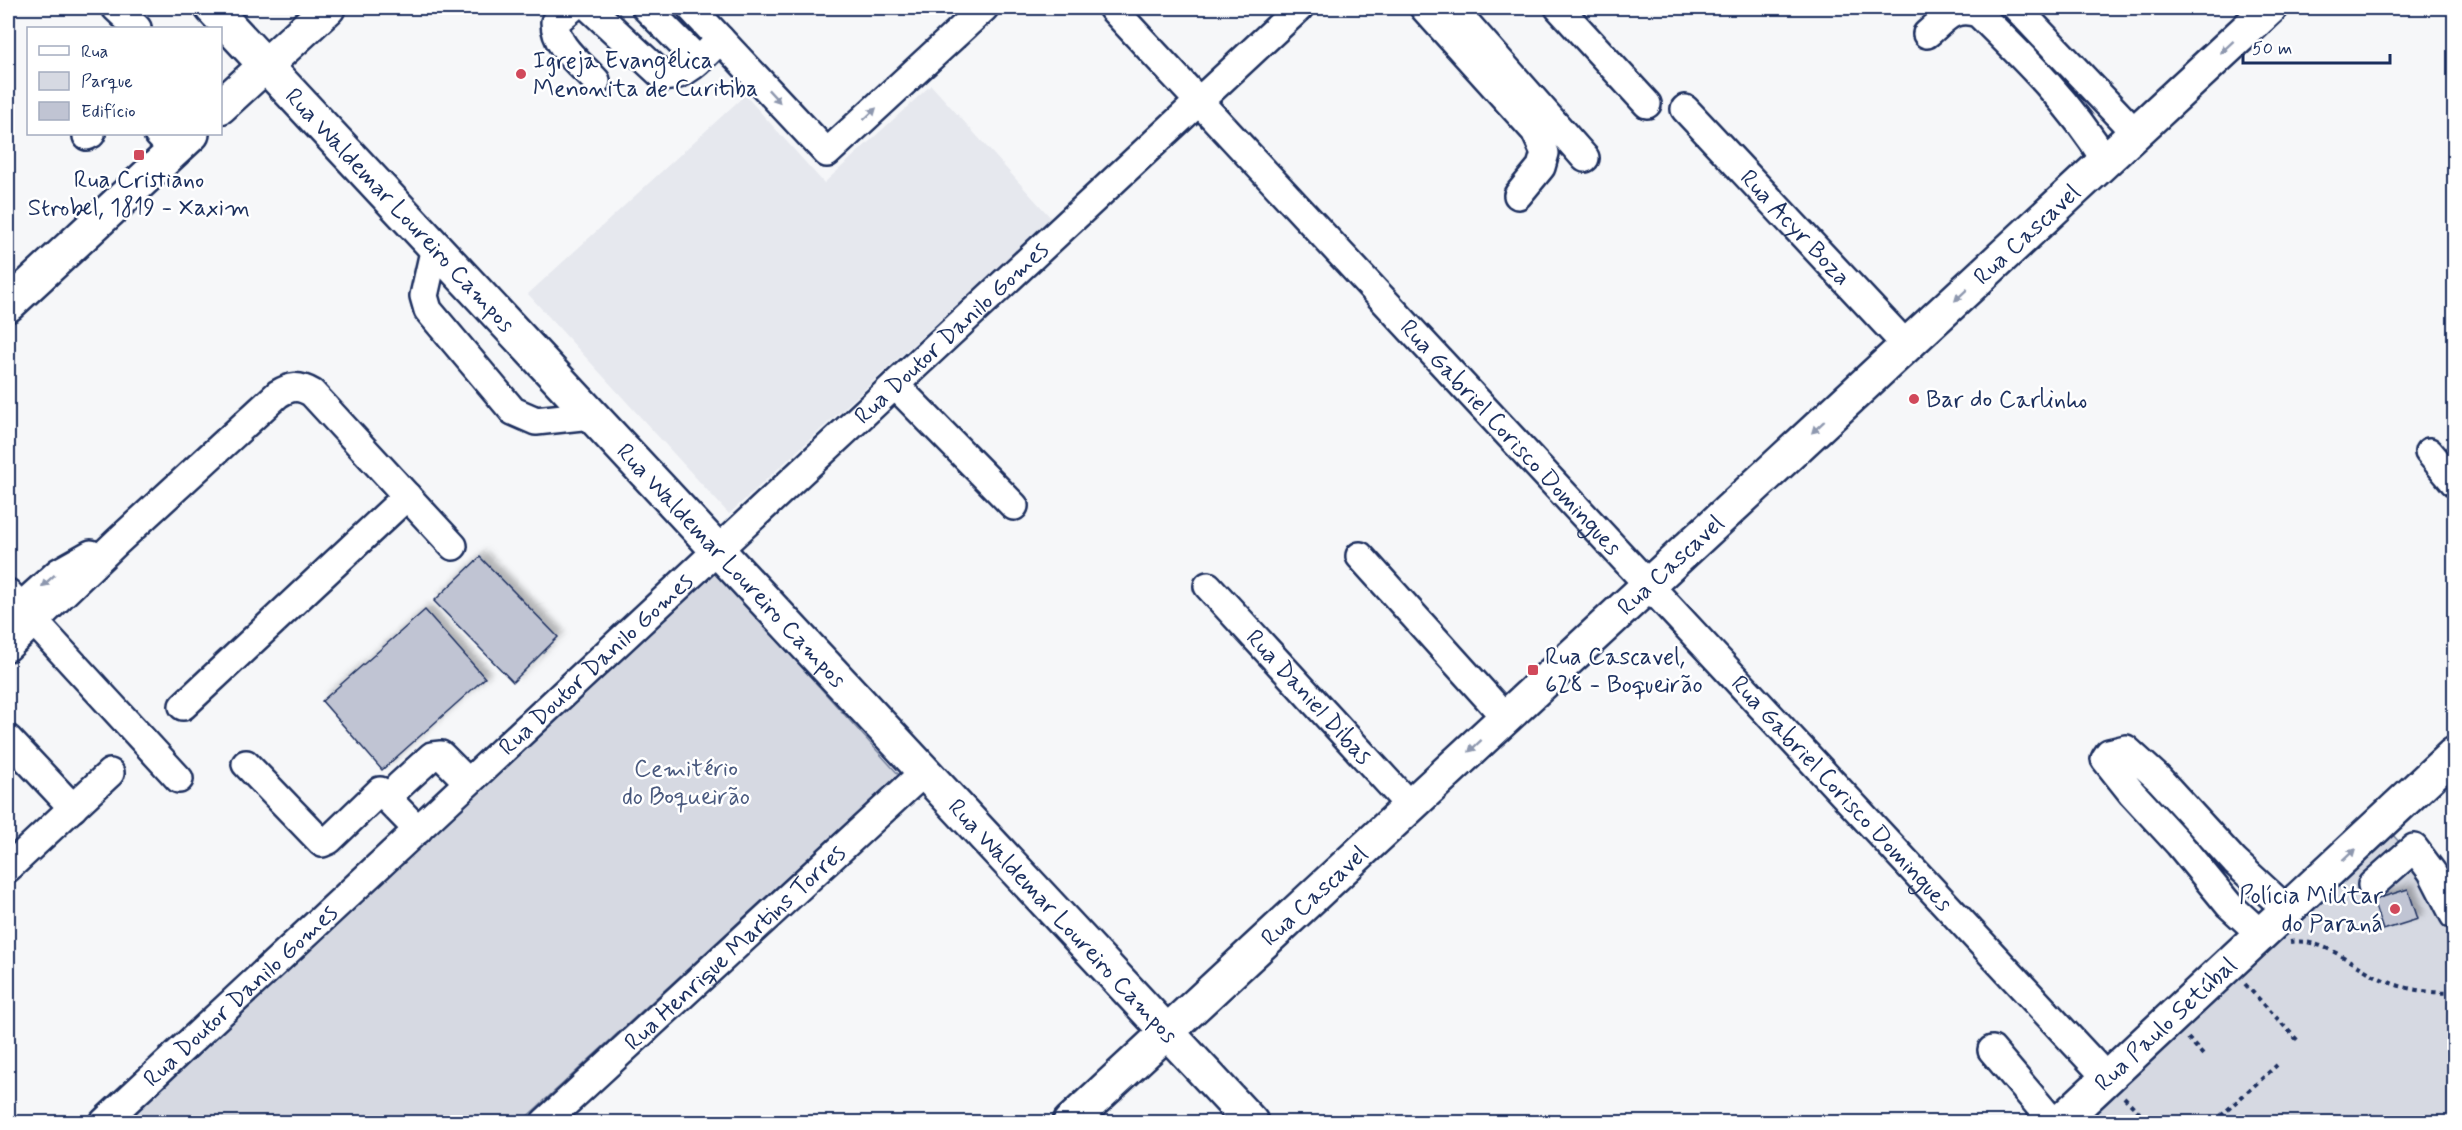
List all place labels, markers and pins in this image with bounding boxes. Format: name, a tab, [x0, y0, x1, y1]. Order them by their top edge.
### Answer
place label: Igreja Evangélica Menonita de Curitiba	[533, 46, 758, 105]
marker: Igreja Evangélica Menonita de Curitiba	[514, 67, 528, 81]
marker: Rua Cristiano Strobel, 1819 - Xaxim	[132, 148, 146, 162]
place label: Rua Cristiano Strobel, 1819 - Xaxim	[28, 165, 250, 224]
place label: Bar do Carlinho	[1926, 385, 2087, 416]
marker: Bar do Carlinho	[1907, 392, 1921, 406]
place label: Rua Cascavel, 628 - Boqueirão	[1545, 642, 1703, 701]
marker: Rua Cascavel, 628 - Boqueirão	[1526, 663, 1540, 677]
place label: Polícia Militar do Paraná	[2239, 881, 2383, 940]
marker: Polícia Militar do Paraná	[2388, 902, 2402, 916]

